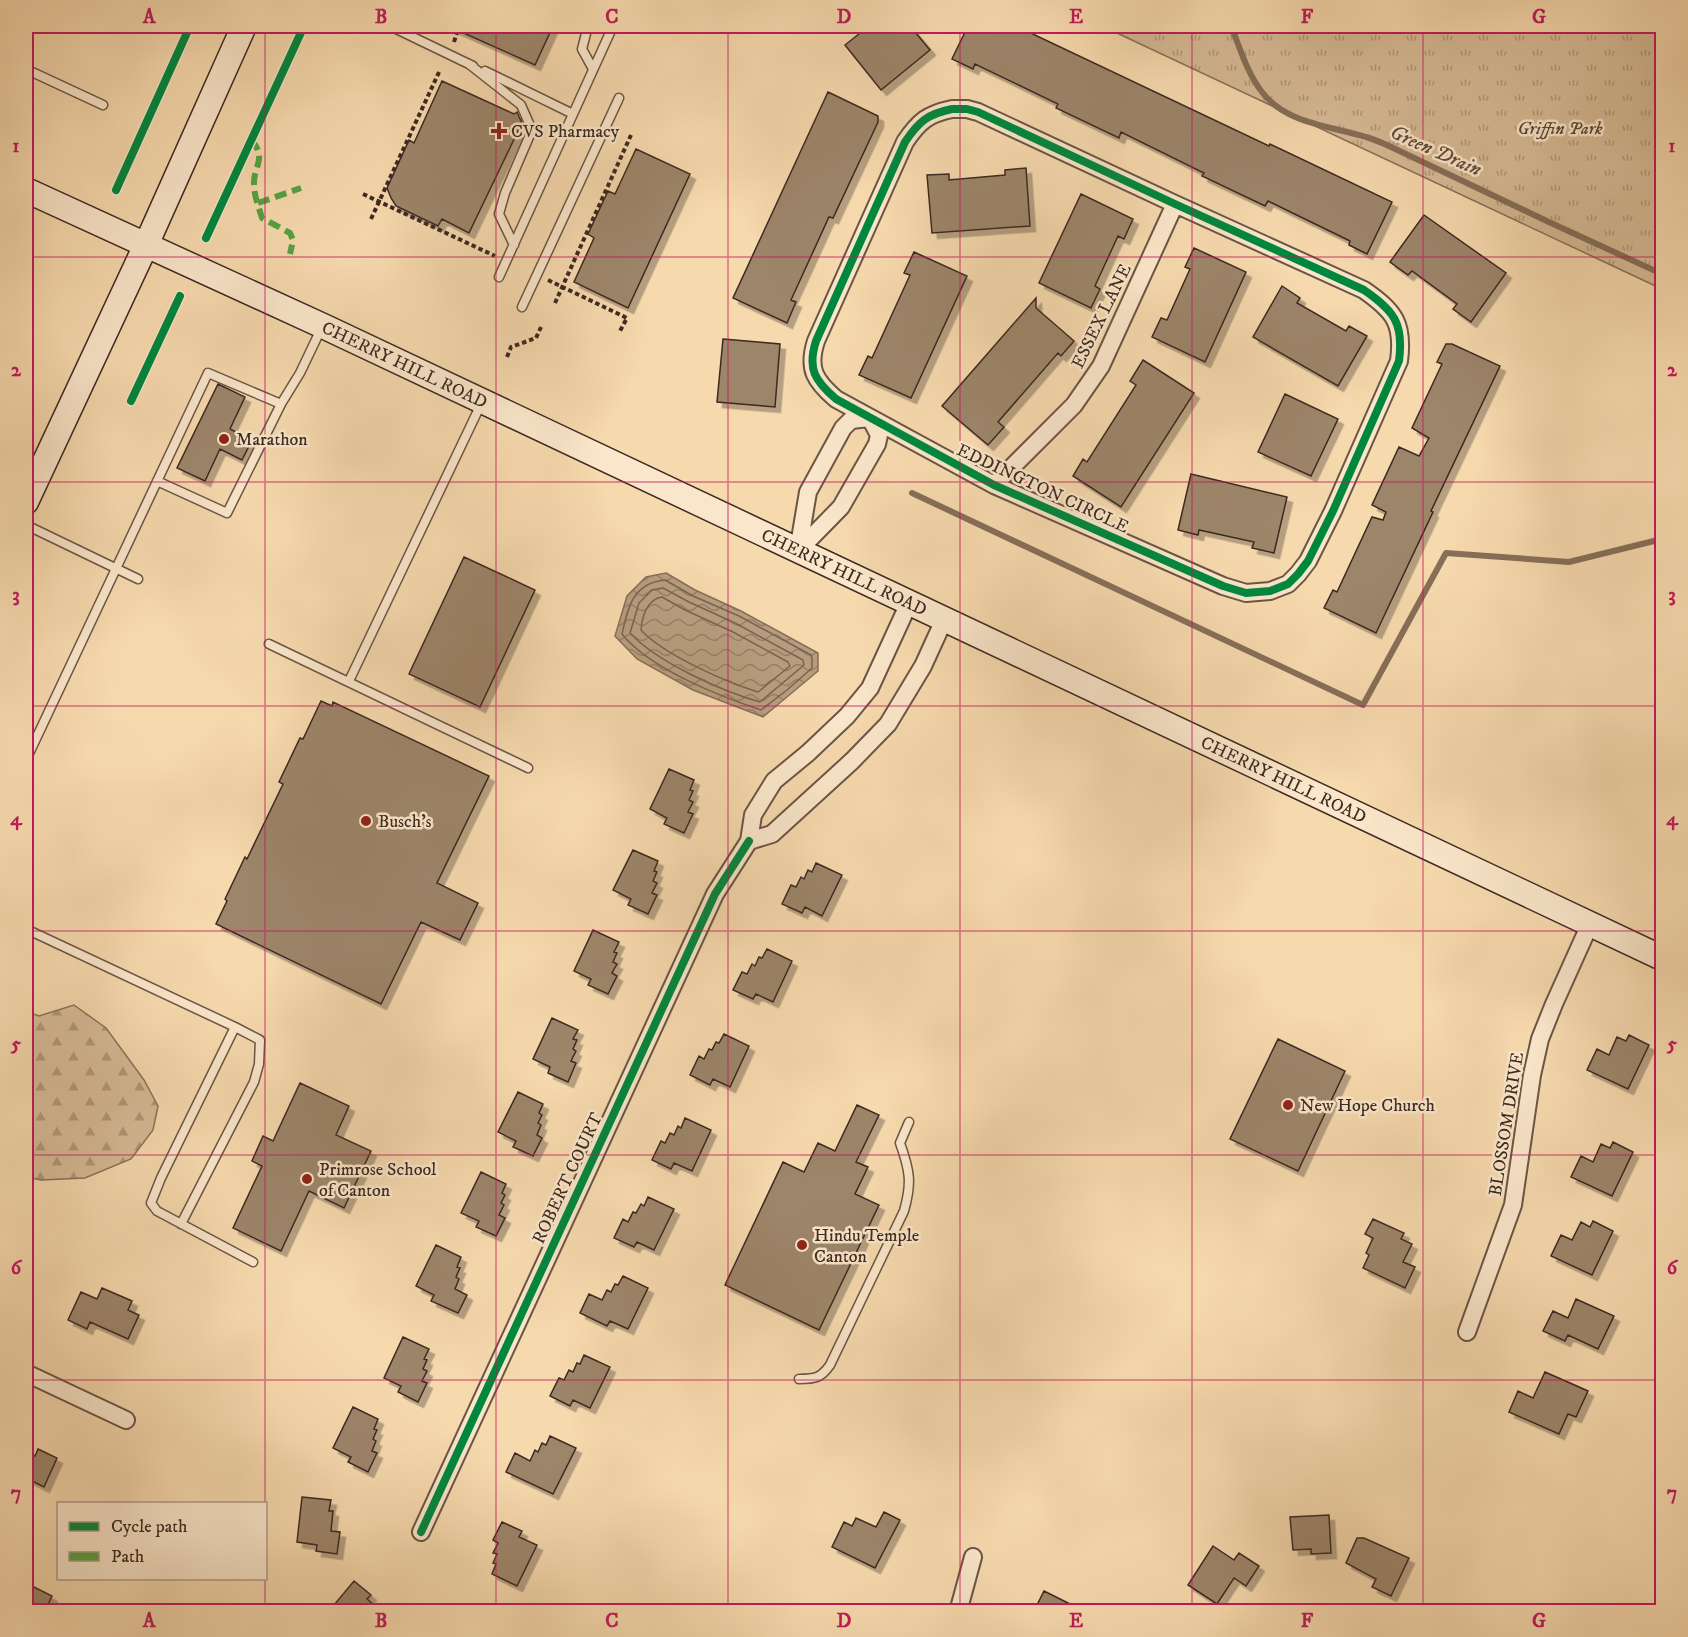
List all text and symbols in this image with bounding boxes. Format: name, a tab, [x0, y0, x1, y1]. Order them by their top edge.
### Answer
text: A	[142, 5, 157, 30]
text: B	[375, 5, 387, 30]
text: C	[605, 5, 619, 30]
text: D	[837, 5, 852, 30]
text: E	[1069, 5, 1083, 30]
text: F	[1301, 5, 1314, 30]
text: G	[1532, 5, 1546, 30]
park label: Griffin Park	[1517, 118, 1603, 140]
water label: Green Drain	[1386, 120, 1485, 183]
place label: CVS Pharmacy	[511, 121, 620, 143]
marker: CVS Pharmacy	[492, 124, 506, 138]
text: 1	[12, 134, 20, 159]
text: 1	[1668, 134, 1676, 159]
street label: ESSEX LANE	[1067, 260, 1137, 372]
street label: CHERRY HILL ROAD	[318, 317, 491, 414]
text: 2	[11, 358, 22, 383]
text: 2	[1667, 358, 1678, 383]
place label: Marathon	[236, 429, 308, 451]
marker: Marathon	[217, 432, 231, 446]
street label: EDDINGTON CIRCLE	[953, 439, 1132, 539]
street label: CHERRY HILL ROAD	[757, 524, 930, 621]
text: 3	[12, 583, 20, 608]
text: 3	[1668, 583, 1676, 608]
street label: CHERRY HILL ROAD	[1197, 732, 1370, 829]
text: 4	[10, 807, 23, 832]
text: 4	[1666, 807, 1679, 832]
place label: Busch's	[378, 811, 432, 833]
marker: Busch's	[359, 814, 373, 828]
text: 5	[10, 1032, 21, 1057]
text: 5	[1666, 1032, 1677, 1057]
street label: BLOSSOM DRIVE	[1485, 1050, 1529, 1198]
place label: New Hope Church	[1300, 1095, 1436, 1117]
marker: New Hope Church	[1281, 1098, 1295, 1112]
street label: ROBERT COURT	[528, 1109, 608, 1247]
place label: Primrose School of Canton	[319, 1159, 437, 1202]
marker: Primrose School of Canton	[300, 1172, 314, 1186]
place label: Hindu Temple Canton	[814, 1225, 919, 1268]
marker: Hindu Temple Canton	[795, 1238, 809, 1252]
text: 6	[11, 1256, 23, 1281]
text: 6	[1667, 1256, 1679, 1281]
text: 7	[11, 1481, 21, 1506]
text: 7	[1667, 1481, 1677, 1506]
legend	[57, 1502, 267, 1580]
text: Cycle path	[111, 1516, 188, 1538]
text: Path	[111, 1546, 145, 1568]
text: A	[142, 1609, 157, 1634]
text: B	[375, 1609, 387, 1634]
text: C	[605, 1609, 619, 1634]
text: D	[837, 1609, 852, 1634]
text: E	[1069, 1609, 1083, 1634]
text: F	[1301, 1609, 1314, 1634]
text: G	[1532, 1609, 1546, 1634]

